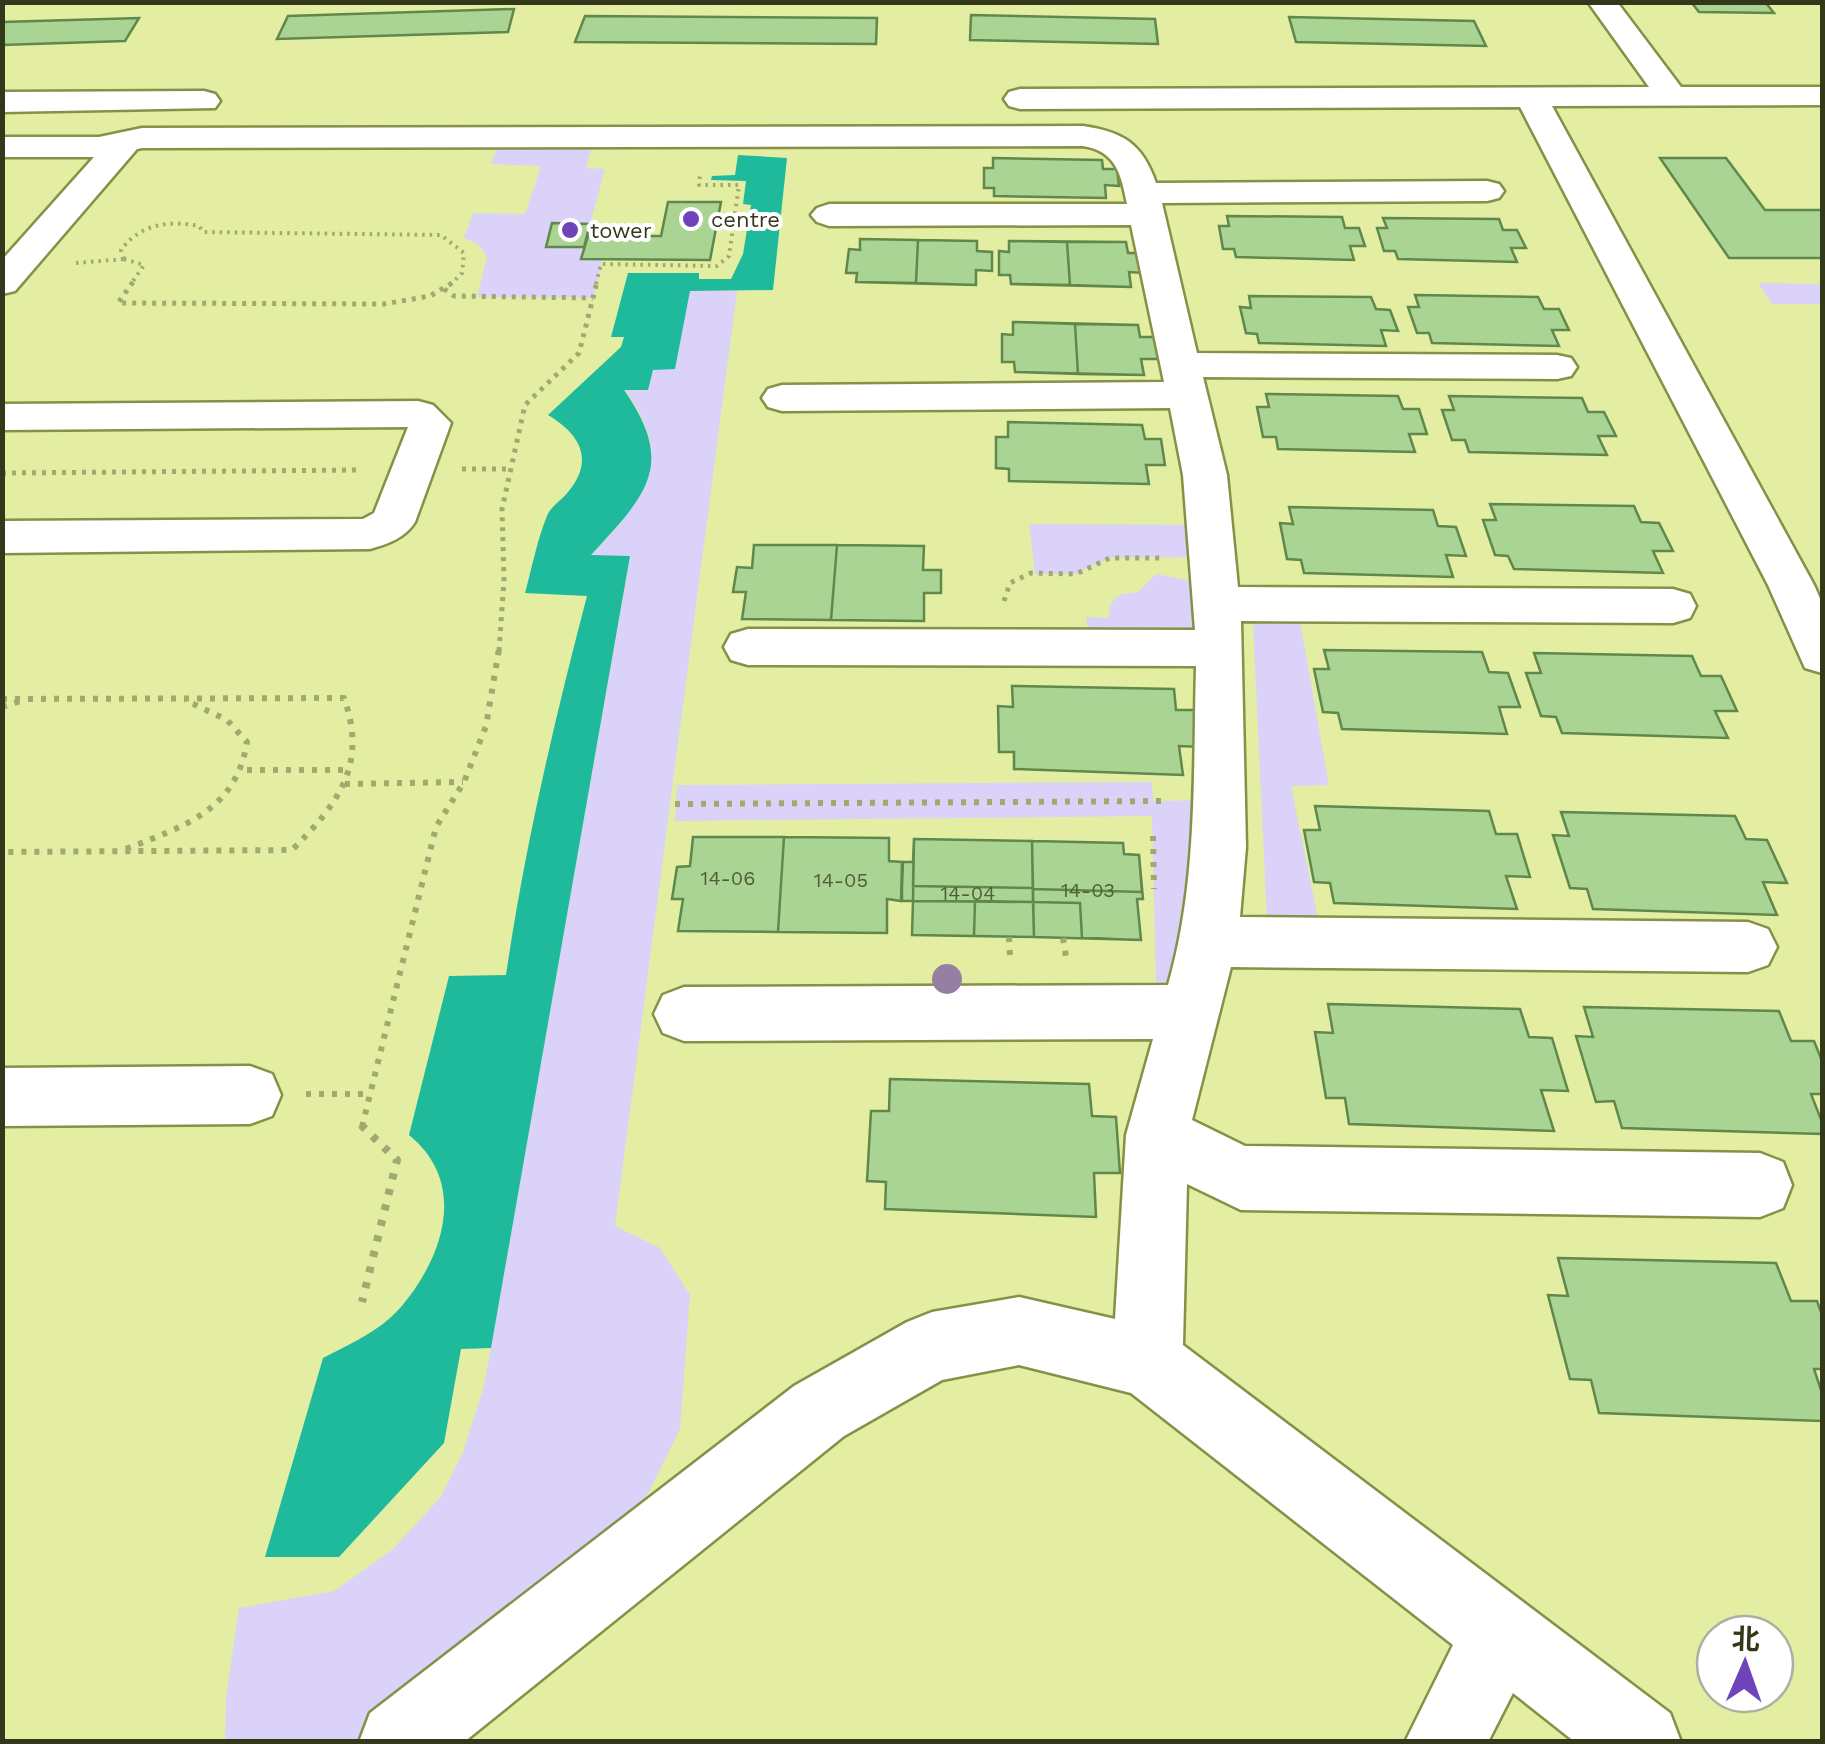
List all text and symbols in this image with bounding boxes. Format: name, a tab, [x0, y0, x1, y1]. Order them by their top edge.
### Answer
place label: centre	[711, 207, 780, 232]
marker: centre	[680, 208, 702, 230]
place label: tower	[590, 218, 652, 243]
marker: tower	[559, 219, 581, 241]
house number: 14-06	[701, 866, 755, 890]
house number: 14-05	[814, 868, 868, 892]
house number: 14-03	[1061, 878, 1115, 902]
house number: 14-04	[941, 881, 995, 905]
north arrow	[1695, 1614, 1795, 1714]
text: 北	[1731, 1623, 1760, 1656]

